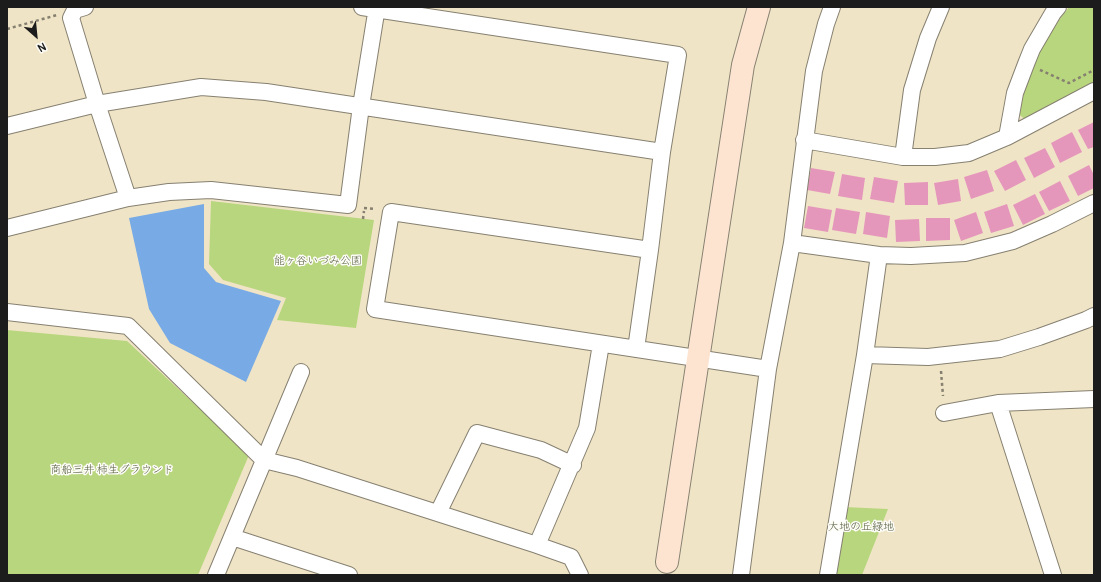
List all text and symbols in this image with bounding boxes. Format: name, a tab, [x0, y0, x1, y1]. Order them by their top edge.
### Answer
north arrow	[16, 16, 56, 56]
text: N	[35, 40, 48, 55]
park label: 能ヶ谷いづみ公園	[274, 254, 362, 268]
park label: 商船三井 柿生グラウンド	[50, 463, 174, 477]
park label: 大地の丘緑地	[828, 520, 894, 534]

